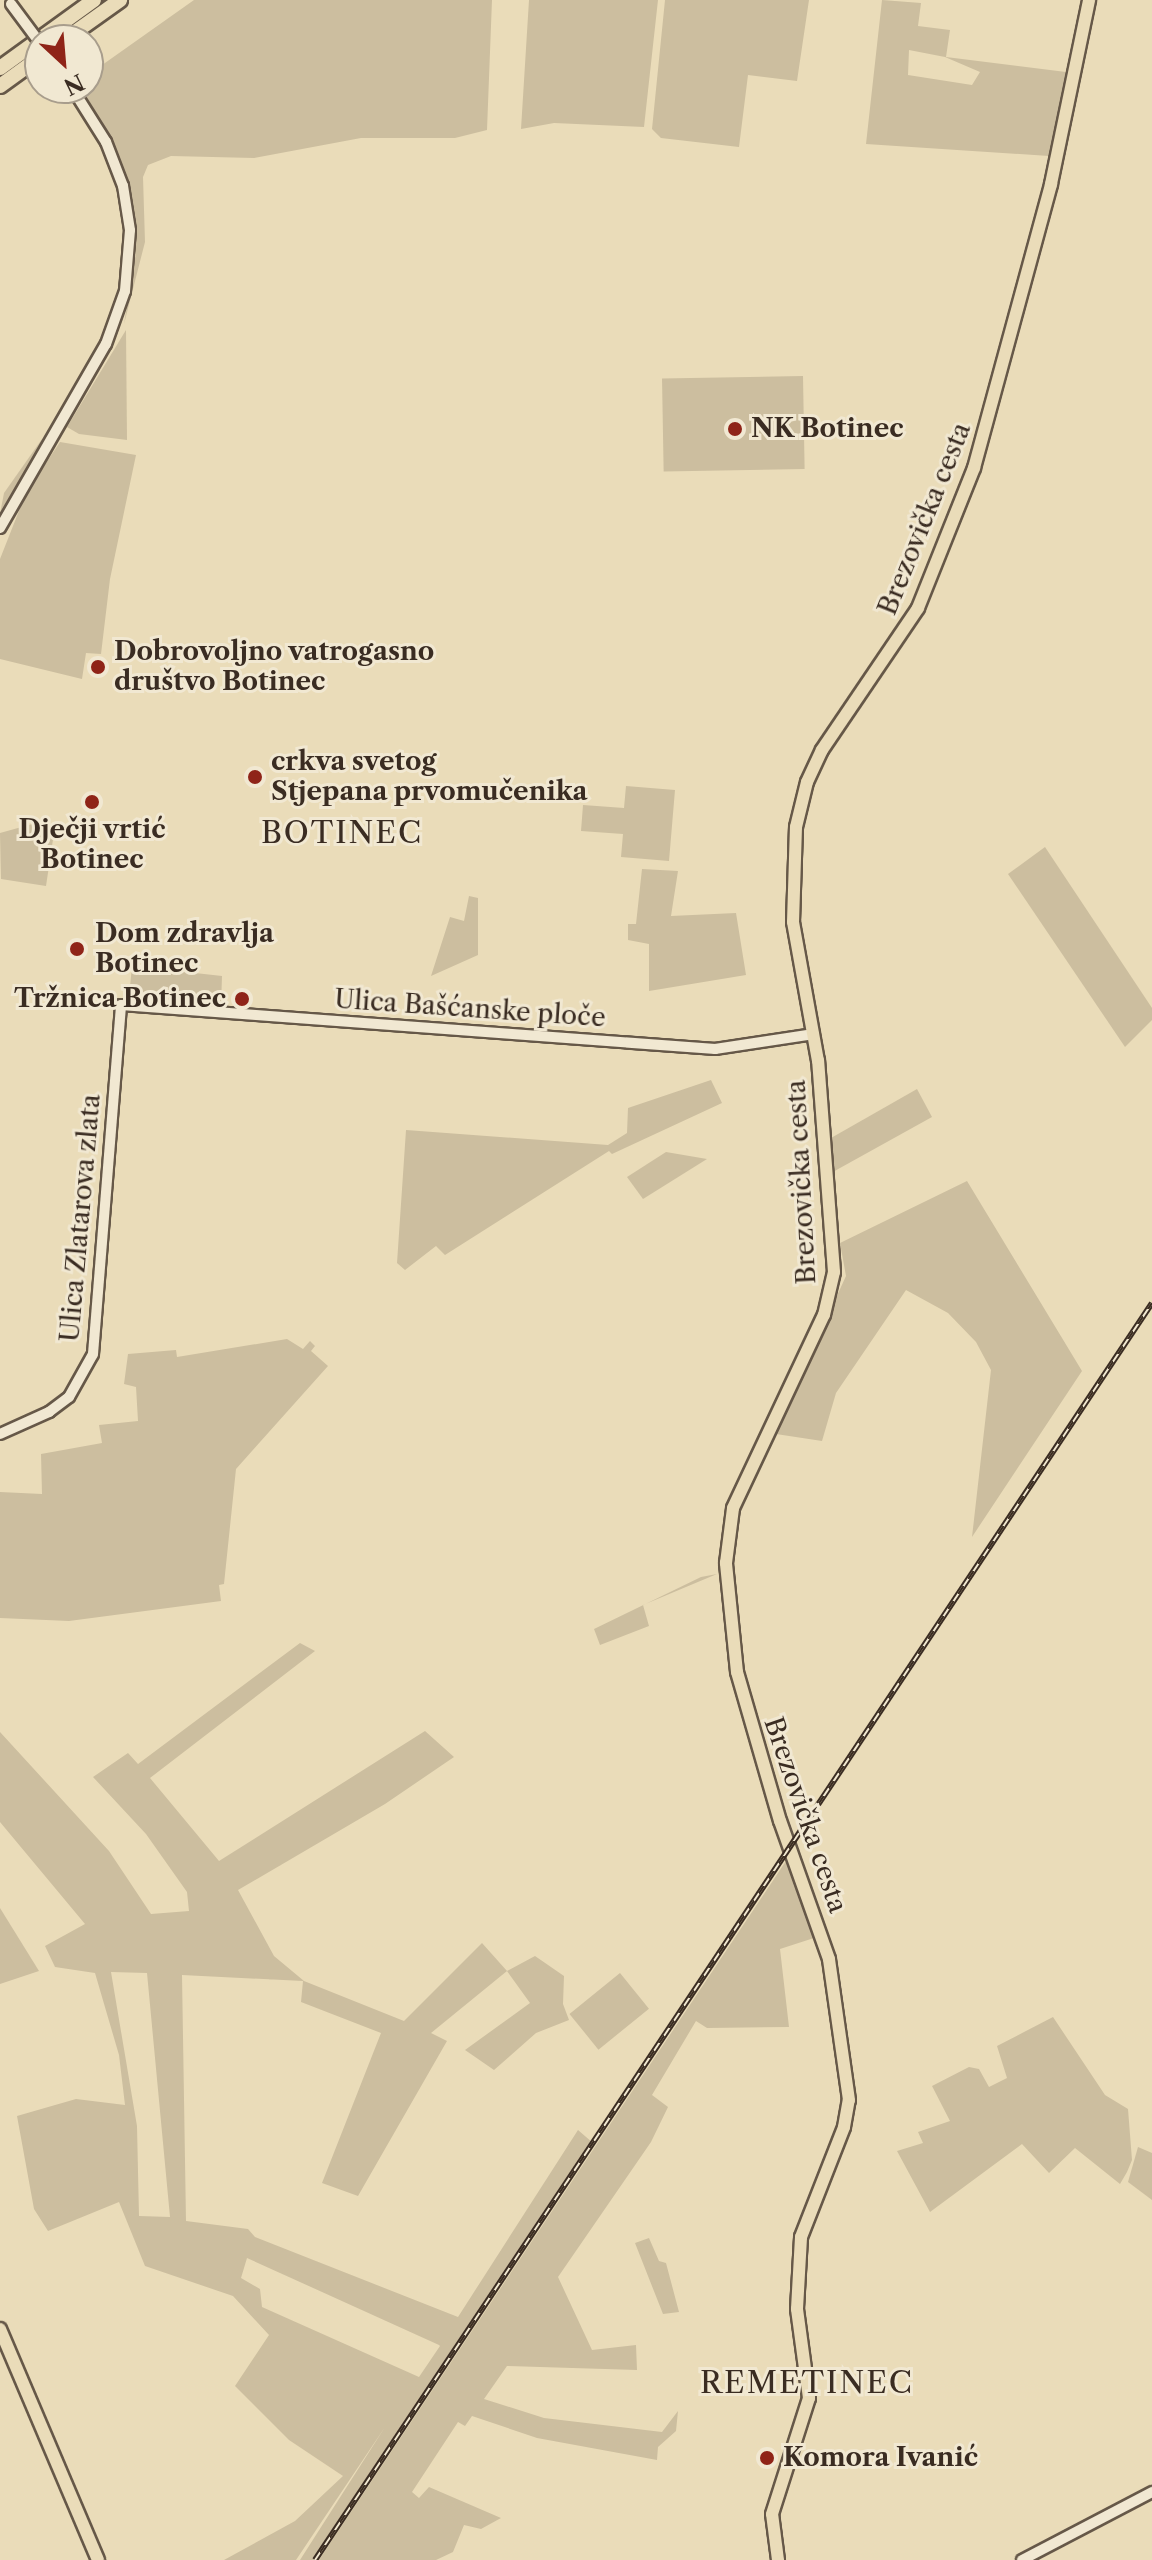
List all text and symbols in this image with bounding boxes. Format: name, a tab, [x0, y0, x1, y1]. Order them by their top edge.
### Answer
north arrow	[24, 24, 104, 104]
text: N	[59, 68, 88, 101]
place label: NK Botinec	[751, 413, 904, 445]
street label: Brezovička cesta	[872, 418, 978, 620]
marker: NK Botinec	[726, 420, 744, 438]
place label: Dobrovoljno vatrogasno društvo Botinec	[114, 636, 435, 698]
marker: Dobrovoljno vatrogasno društvo Botinec	[89, 658, 107, 676]
place label: crkva svetog Stjepana prvomučenika	[271, 746, 588, 808]
marker: crkva svetog Stjepana prvomučenika	[246, 768, 264, 786]
marker: Dječji vrtić Botinec	[83, 793, 101, 811]
place label: Dječji vrtić Botinec	[18, 814, 166, 876]
district label: BOTINEC	[261, 815, 423, 851]
place label: Dom zdravlja Botinec	[95, 918, 274, 980]
marker: Dom zdravlja Botinec	[66, 938, 88, 960]
place label: Tržnica Botinec	[14, 983, 226, 1015]
street label: Ulica Bašćanske ploče	[333, 984, 607, 1034]
marker: Tržnica Botinec	[233, 990, 251, 1008]
street label: Brezovička cesta	[781, 1079, 823, 1285]
street label: Ulica Zlatarova zlata	[55, 1092, 107, 1344]
street label: Brezovička cesta	[757, 1713, 853, 1917]
district label: REMETINEC	[700, 2365, 914, 2401]
place label: Komora Ivanić	[783, 2442, 978, 2474]
marker: Komora Ivanić	[758, 2449, 776, 2467]

